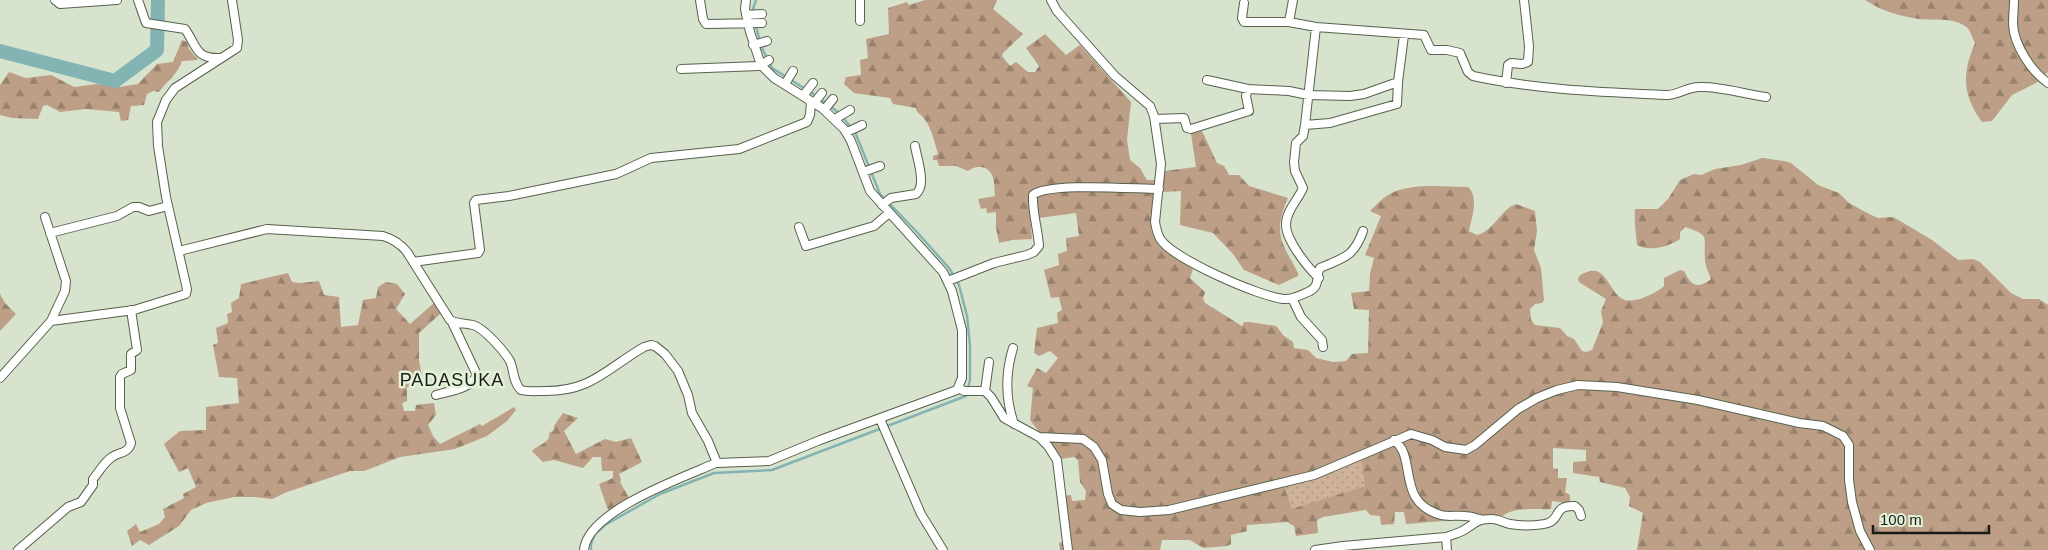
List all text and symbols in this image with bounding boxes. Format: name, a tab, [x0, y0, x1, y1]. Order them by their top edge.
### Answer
district label: PADASUKA	[400, 370, 504, 390]
scale bar	[1873, 502, 1989, 534]
text: 100 m	[1880, 511, 1922, 528]

